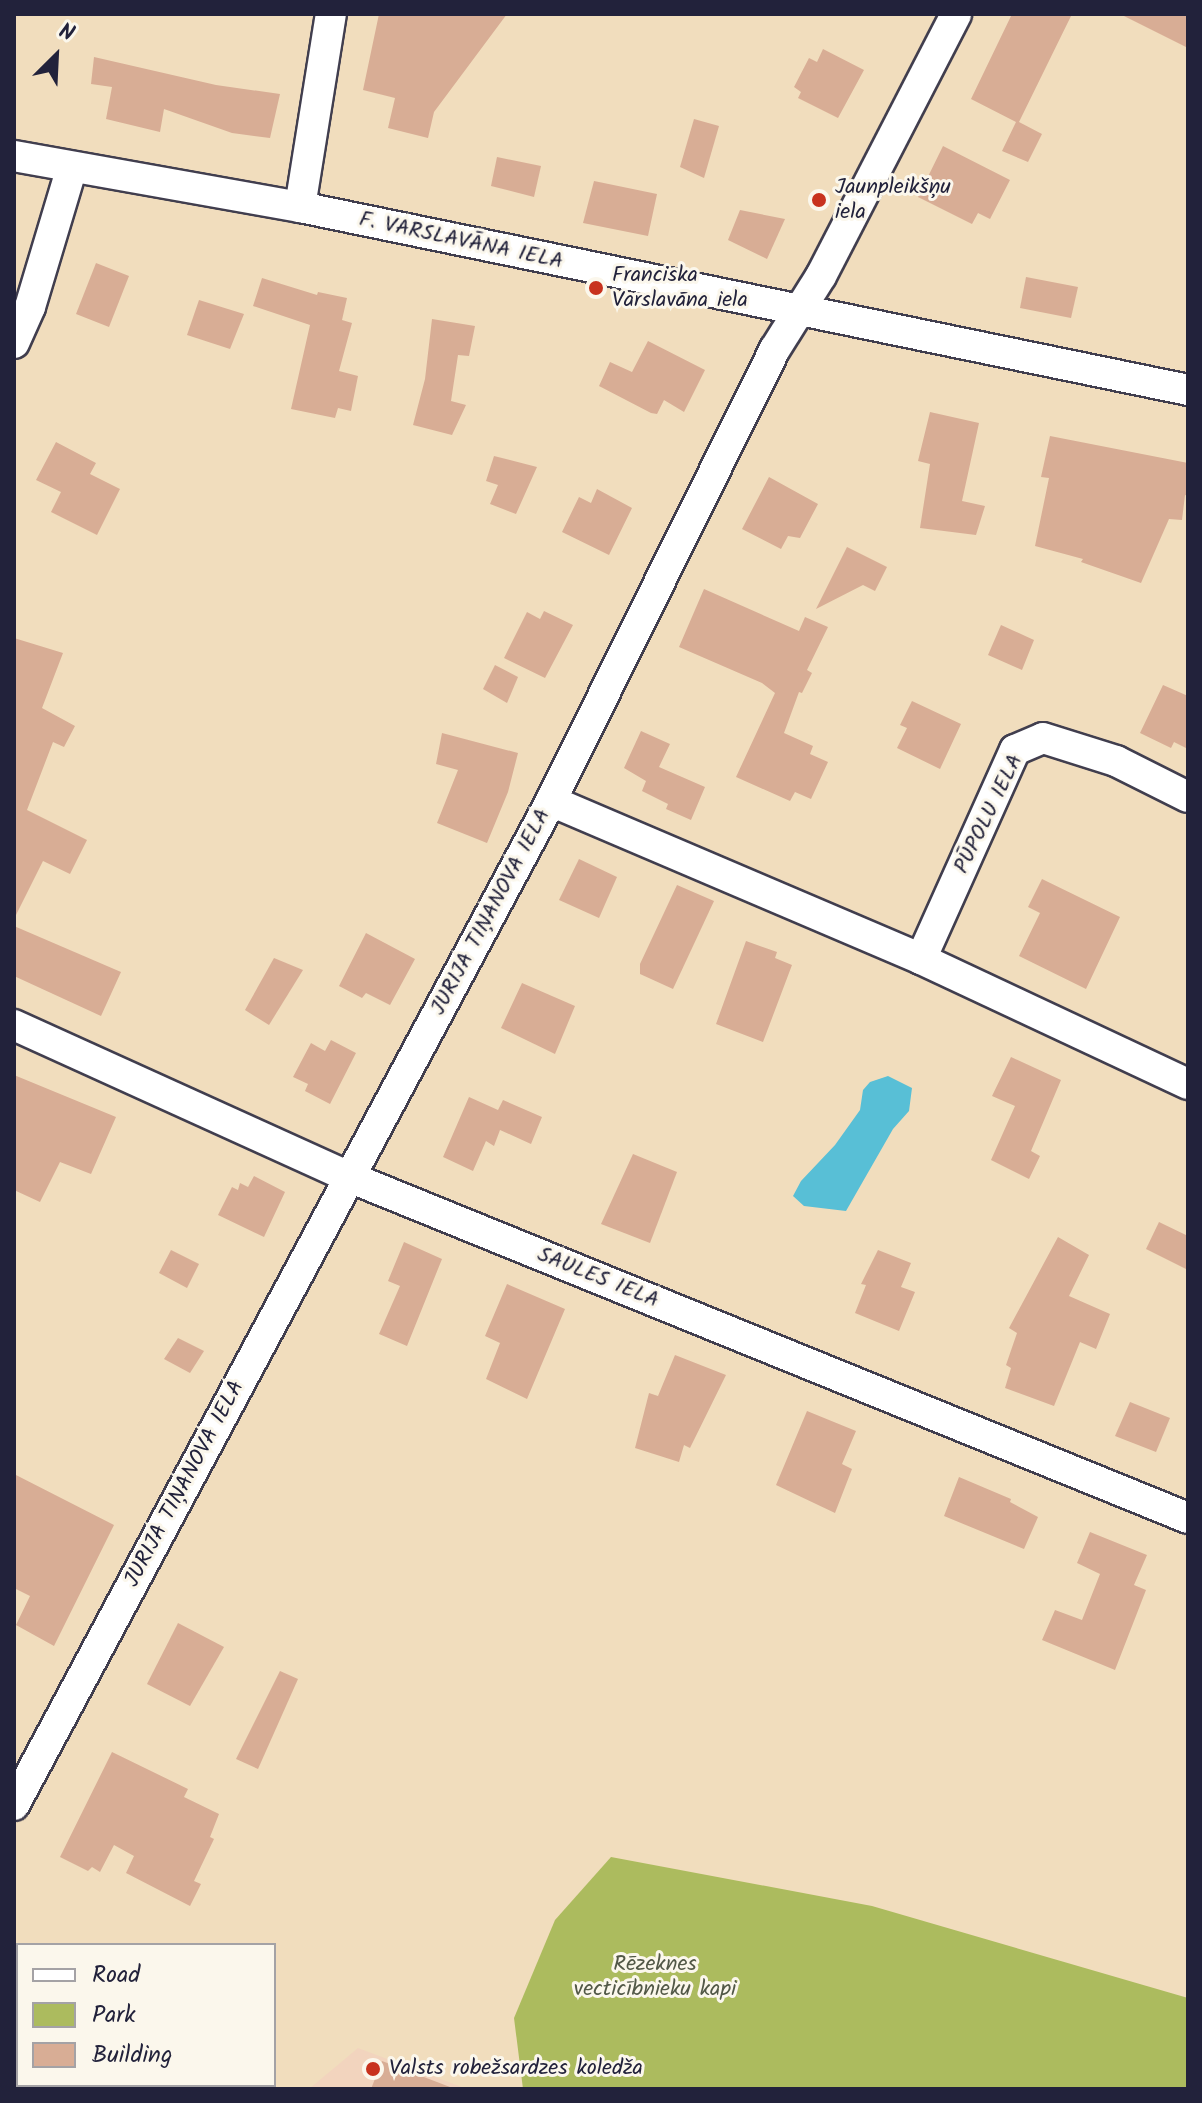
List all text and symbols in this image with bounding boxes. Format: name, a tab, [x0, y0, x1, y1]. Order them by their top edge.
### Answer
text: N	[52, 15, 79, 52]
north arrow	[16, 16, 96, 96]
place label: Jaunpleikšņu iela	[835, 174, 951, 226]
marker: Jaunpleikšņu iela	[810, 191, 828, 209]
street label: F. VARSLAVĀNA IELA	[357, 206, 565, 276]
place label: Franciska Varslavāna iela	[612, 262, 748, 314]
marker: Franciska Varslavāna iela	[587, 279, 605, 297]
street label: PŪPOLU IELA	[949, 750, 1029, 878]
street label: JURIJA TIŅANOVA IELA	[425, 804, 557, 1020]
street label: SAULES IELA	[533, 1242, 663, 1314]
street label: JURIJA TIŅANOVA IELA	[119, 1376, 251, 1592]
legend	[16, 1943, 276, 2087]
park label: Rēzeknes vecticībnieku kapi	[574, 1951, 736, 2002]
text: Road	[92, 1956, 140, 1995]
text: Park	[92, 1996, 136, 2035]
text: Building	[92, 2036, 172, 2075]
place label: Valsts robežsardzes koledža	[389, 2056, 643, 2082]
marker: Valsts robežsardzes koledža	[364, 2060, 382, 2078]

